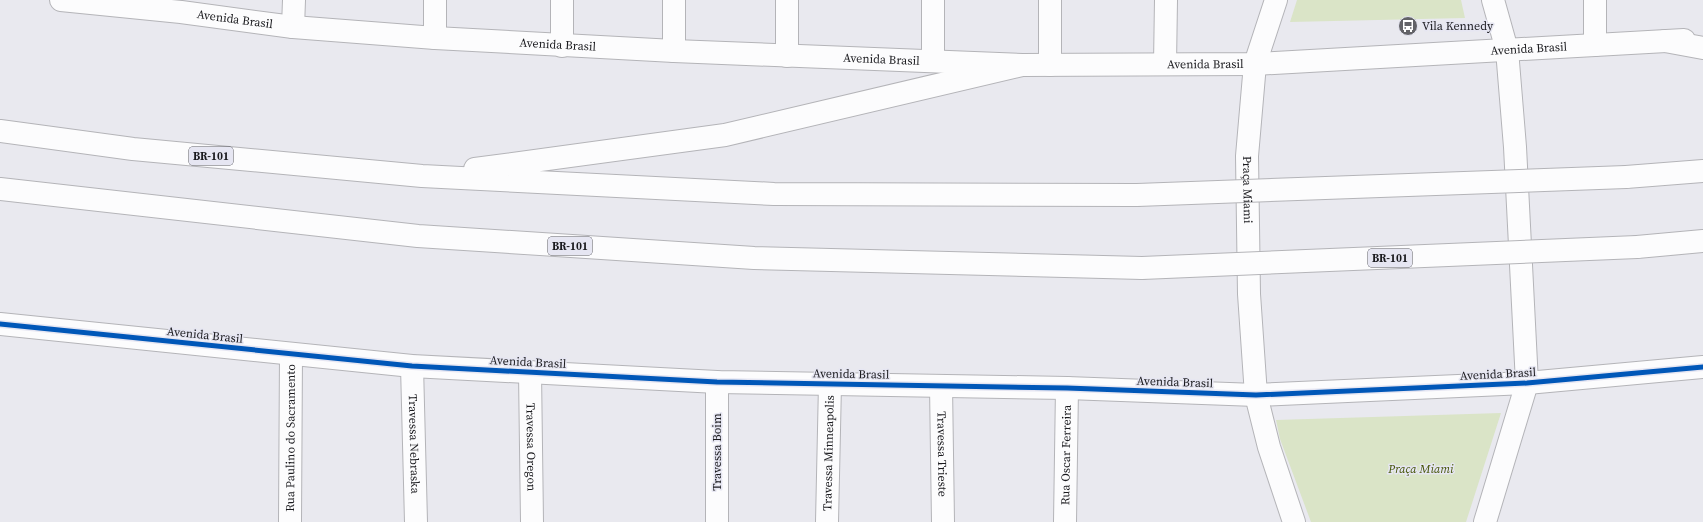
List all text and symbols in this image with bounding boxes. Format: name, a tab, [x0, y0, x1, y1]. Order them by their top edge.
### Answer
street label: Avenida Brasil	[196, 6, 274, 32]
bus stop icon: Vila Kennedy	[1397, 15, 1419, 37]
place label: Vila Kennedy	[1422, 18, 1494, 34]
street label: Avenida Brasil	[519, 35, 597, 55]
street label: Avenida Brasil	[1490, 39, 1568, 59]
street label: Avenida Brasil	[843, 50, 920, 69]
street label: Avenida Brasil	[1167, 56, 1244, 72]
road number: BR-101	[189, 147, 233, 165]
street label: Praça Miami	[1239, 156, 1256, 224]
road number: BR-101	[548, 237, 592, 255]
road number: BR-101	[1368, 249, 1412, 267]
street label: Avenida Brasil	[166, 323, 244, 347]
street label: Avenida Brasil	[489, 352, 567, 372]
street label: Rua Paulino do Sacramento	[282, 364, 299, 512]
street label: Avenida Brasil	[1459, 364, 1537, 384]
street label: Avenida Brasil	[813, 365, 890, 383]
street label: Avenida Brasil	[1136, 373, 1214, 391]
street label: Travessa Nebraska	[405, 394, 423, 495]
street label: Travessa Minneapolis	[819, 395, 838, 511]
street label: Travessa Oregon	[522, 403, 540, 491]
street label: Rua Oscar Ferreira	[1057, 404, 1075, 505]
street label: Travessa Trieste	[933, 411, 951, 497]
street label: Travessa Boim	[709, 413, 725, 491]
park label: Praça Miami	[1387, 461, 1454, 477]

